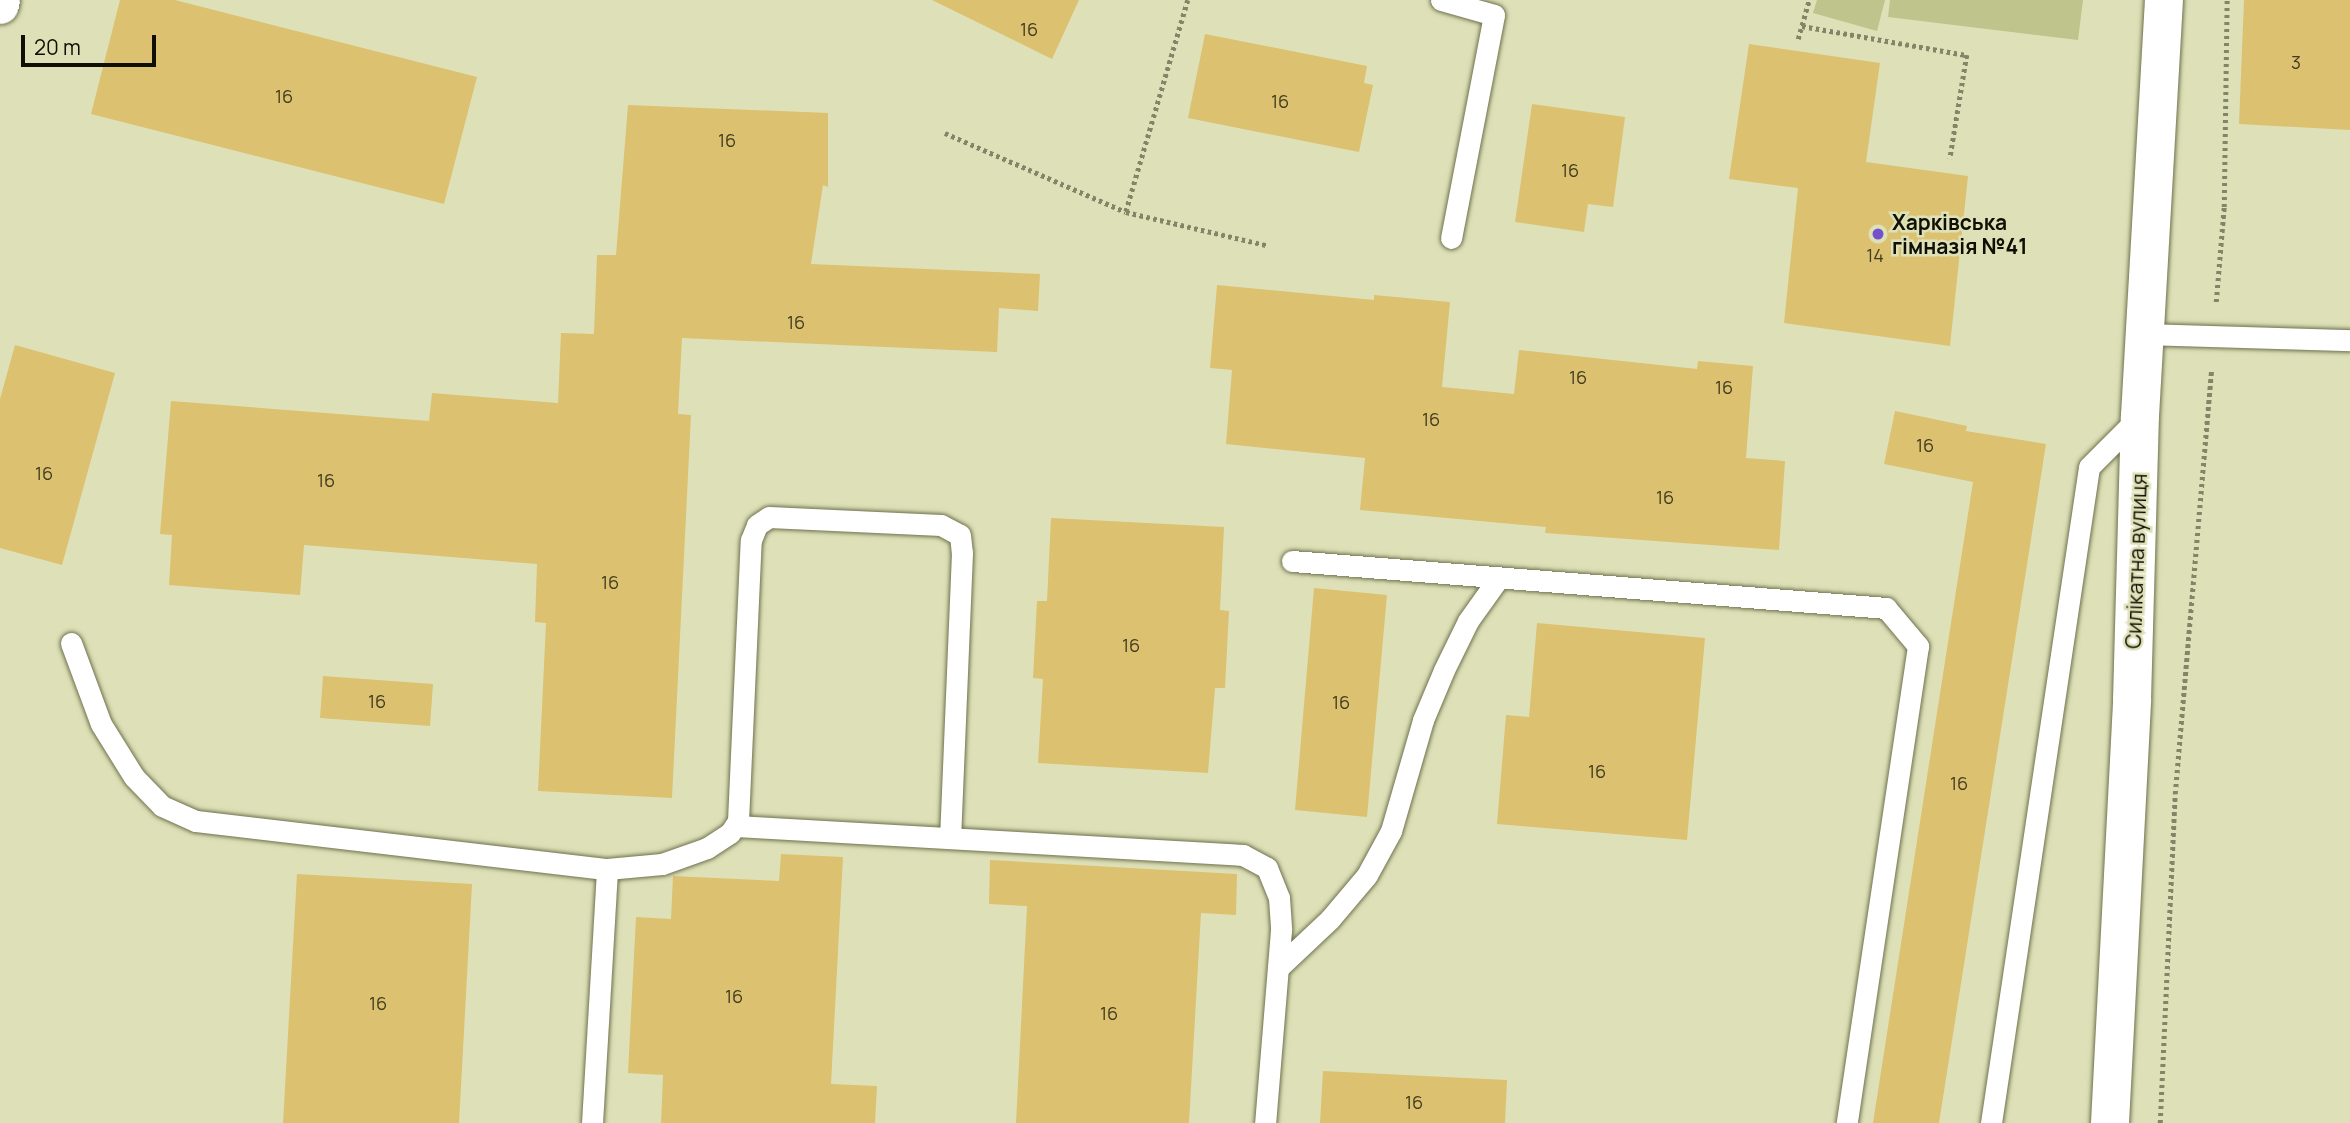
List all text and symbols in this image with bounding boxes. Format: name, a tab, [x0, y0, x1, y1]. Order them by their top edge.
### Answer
house number: 16	[1020, 18, 1038, 40]
scale bar	[24, 21, 159, 65]
text: 20 m	[34, 33, 81, 61]
house number: 3	[2291, 51, 2301, 73]
house number: 16	[275, 85, 293, 107]
house number: 16	[1271, 90, 1289, 112]
house number: 16	[718, 129, 736, 151]
house number: 16	[1561, 159, 1579, 181]
place label: Харківська гімназія №41	[1892, 209, 2027, 259]
marker: Харківська гімназія №41	[1870, 226, 1886, 242]
house number: 14	[1866, 244, 1884, 266]
house number: 16	[787, 311, 805, 333]
house number: 16	[1569, 366, 1587, 388]
house number: 16	[1715, 376, 1733, 398]
house number: 16	[1422, 408, 1440, 430]
house number: 16	[1916, 434, 1934, 456]
house number: 16	[35, 462, 53, 484]
house number: 16	[317, 469, 335, 491]
street label: Силікатна вулиця	[2120, 473, 2152, 649]
house number: 16	[1656, 486, 1674, 508]
house number: 16	[601, 571, 619, 593]
house number: 16	[1122, 634, 1140, 656]
house number: 16	[368, 690, 386, 712]
house number: 16	[1332, 691, 1350, 713]
house number: 16	[1588, 760, 1606, 782]
house number: 16	[1950, 772, 1968, 794]
house number: 16	[725, 985, 743, 1007]
house number: 16	[369, 992, 387, 1014]
house number: 16	[1100, 1002, 1118, 1024]
house number: 16	[1405, 1091, 1423, 1113]

